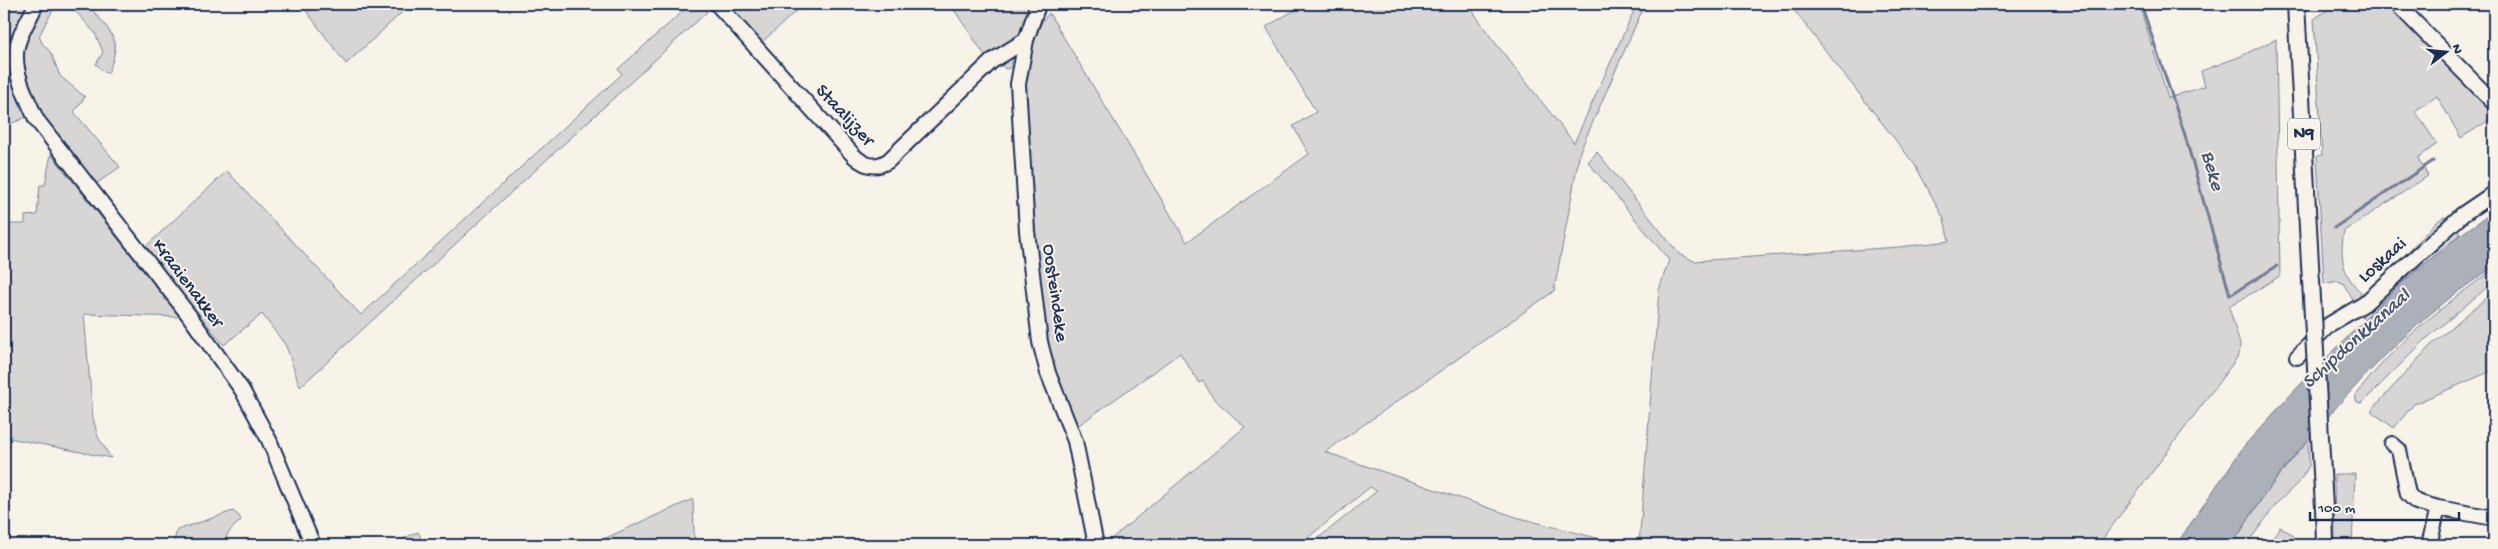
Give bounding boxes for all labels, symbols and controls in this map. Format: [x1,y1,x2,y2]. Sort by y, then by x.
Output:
north arrow [2420,28,2470,78]
text: N [2447,42,2466,56]
street label: Staalijzer [810,80,880,153]
road number: N9 [2288,118,2320,150]
water label: Beke [2194,149,2228,194]
street label: Loskaai [2354,233,2412,289]
street label: Kraaienakker [146,235,229,335]
street label: Oosteindeke [1036,243,1072,343]
water label: Schipdonkkanaal [2298,284,2417,395]
scale bar [2310,489,2459,521]
text: 100 m [2317,500,2356,518]

